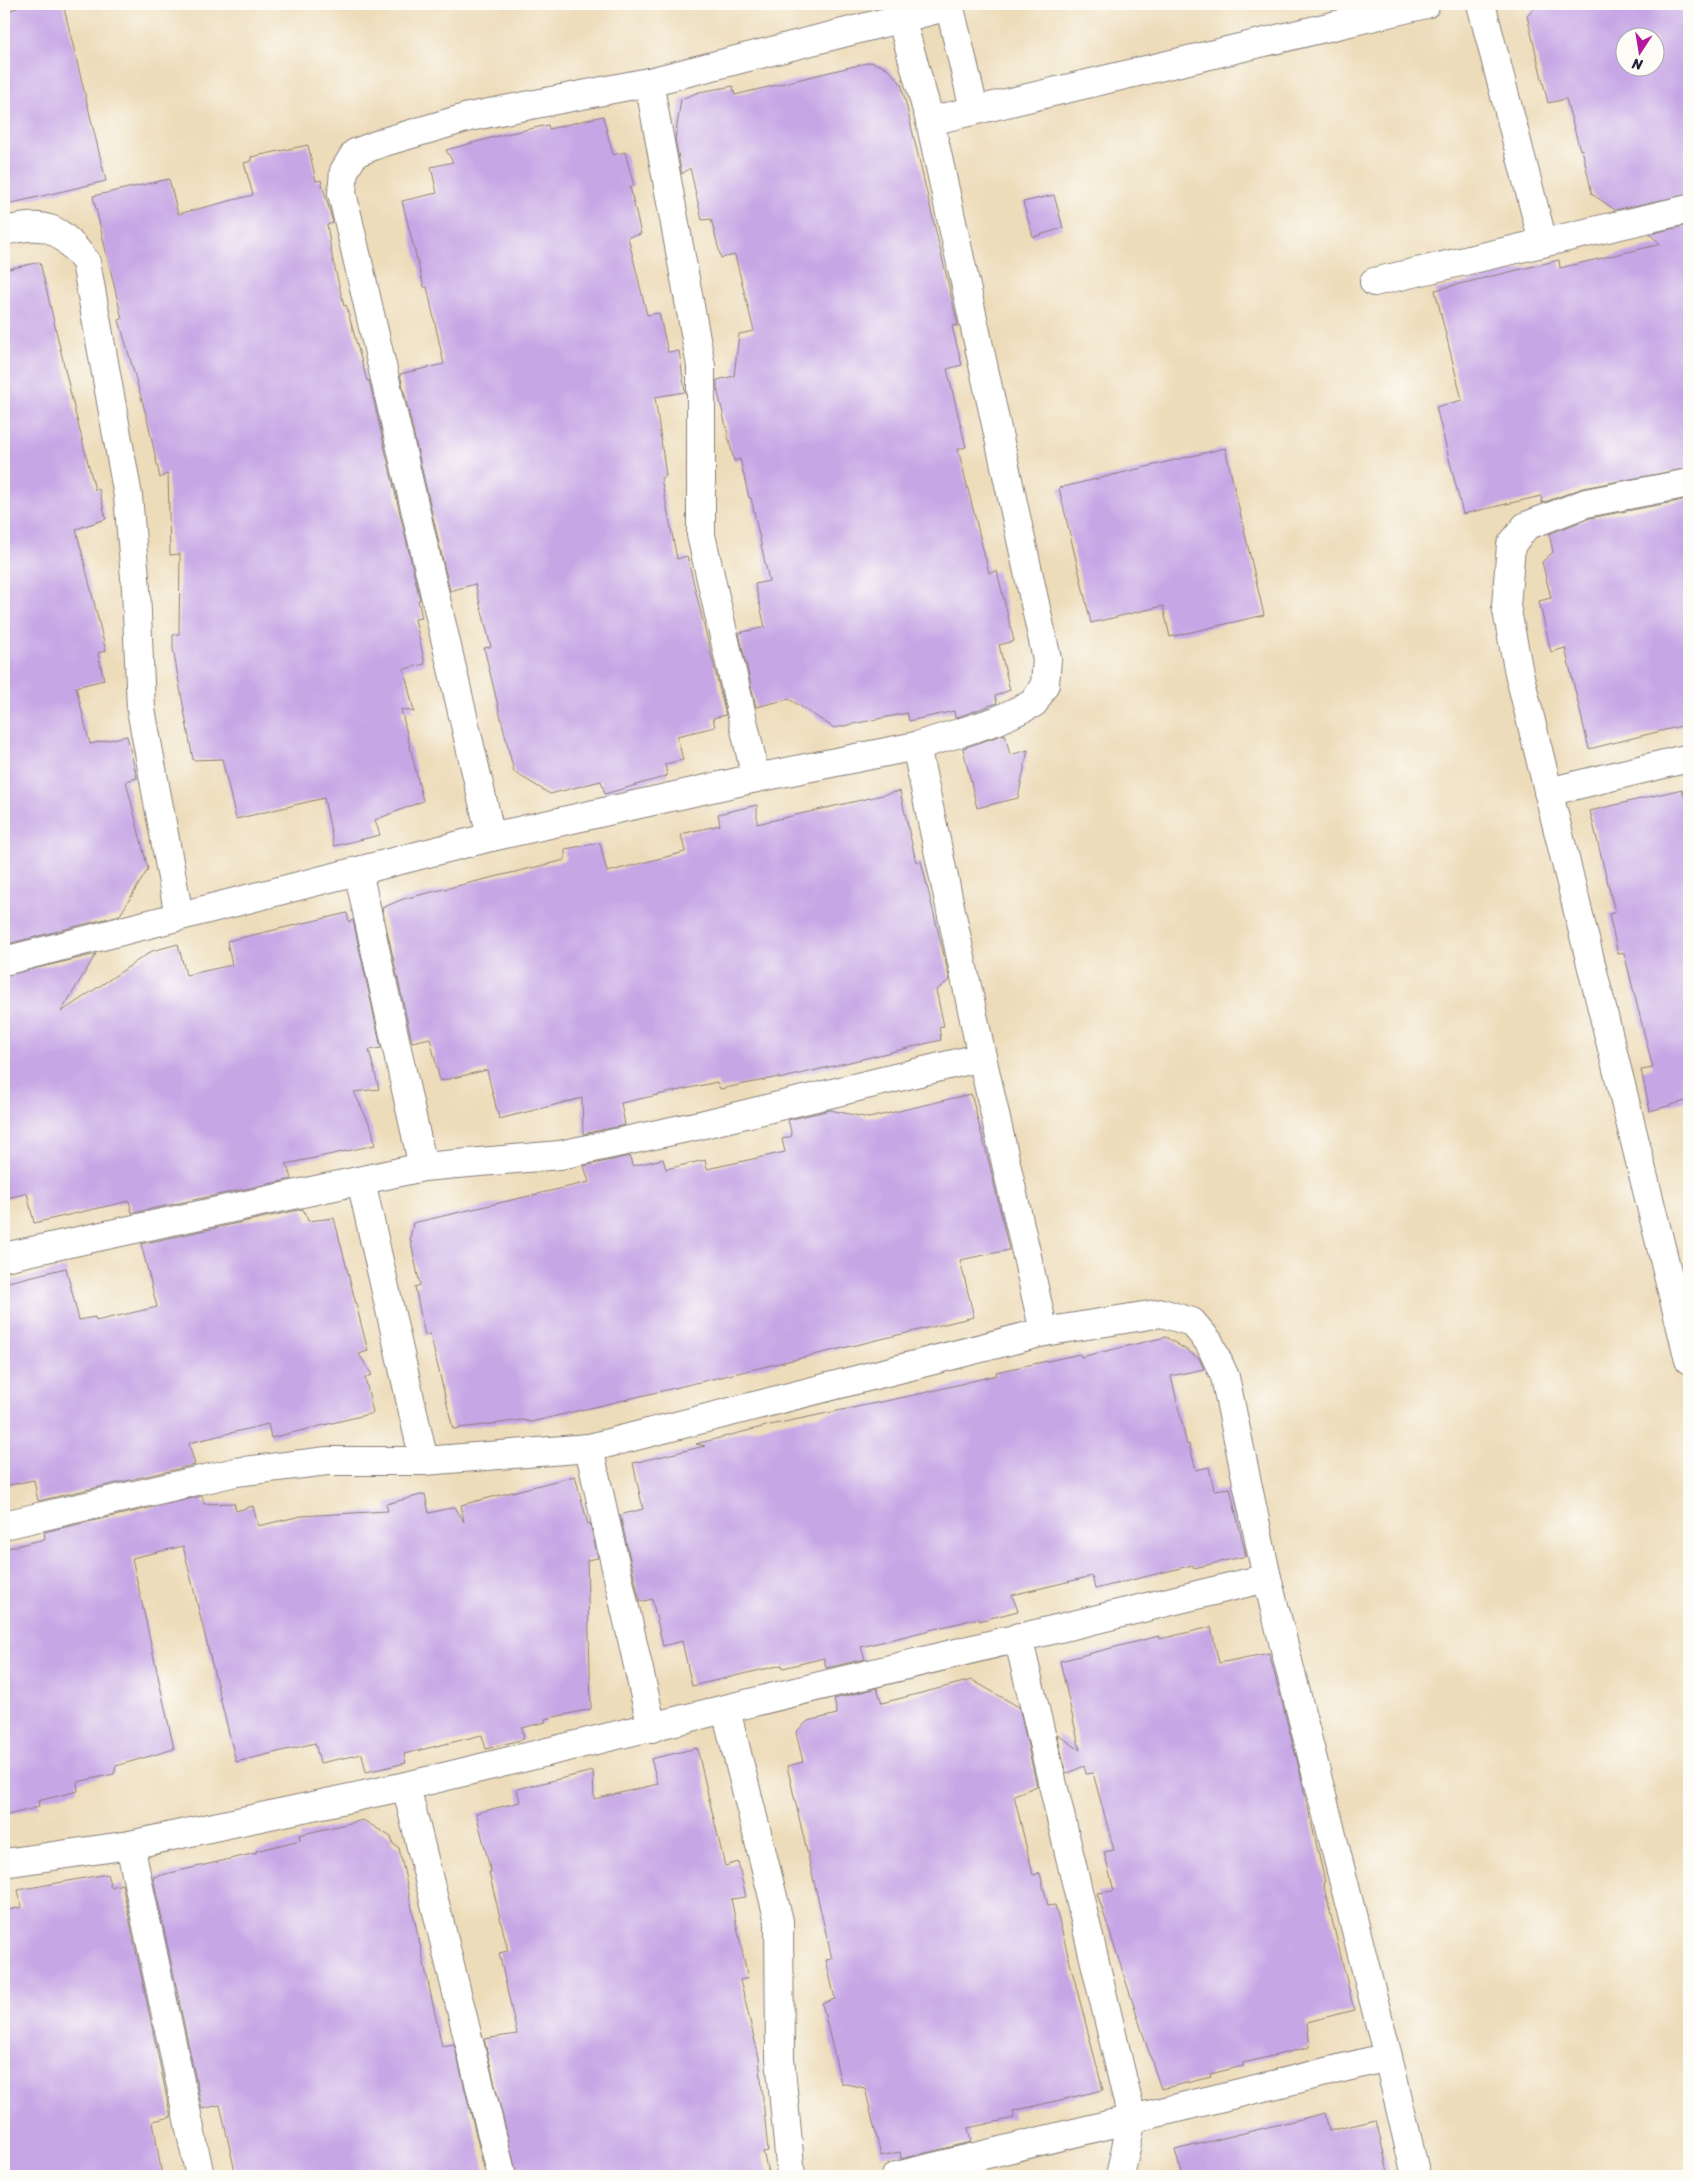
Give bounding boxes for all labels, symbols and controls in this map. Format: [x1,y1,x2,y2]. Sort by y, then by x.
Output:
north arrow [1616,28,1666,78]
text: N [1630,51,1646,78]

